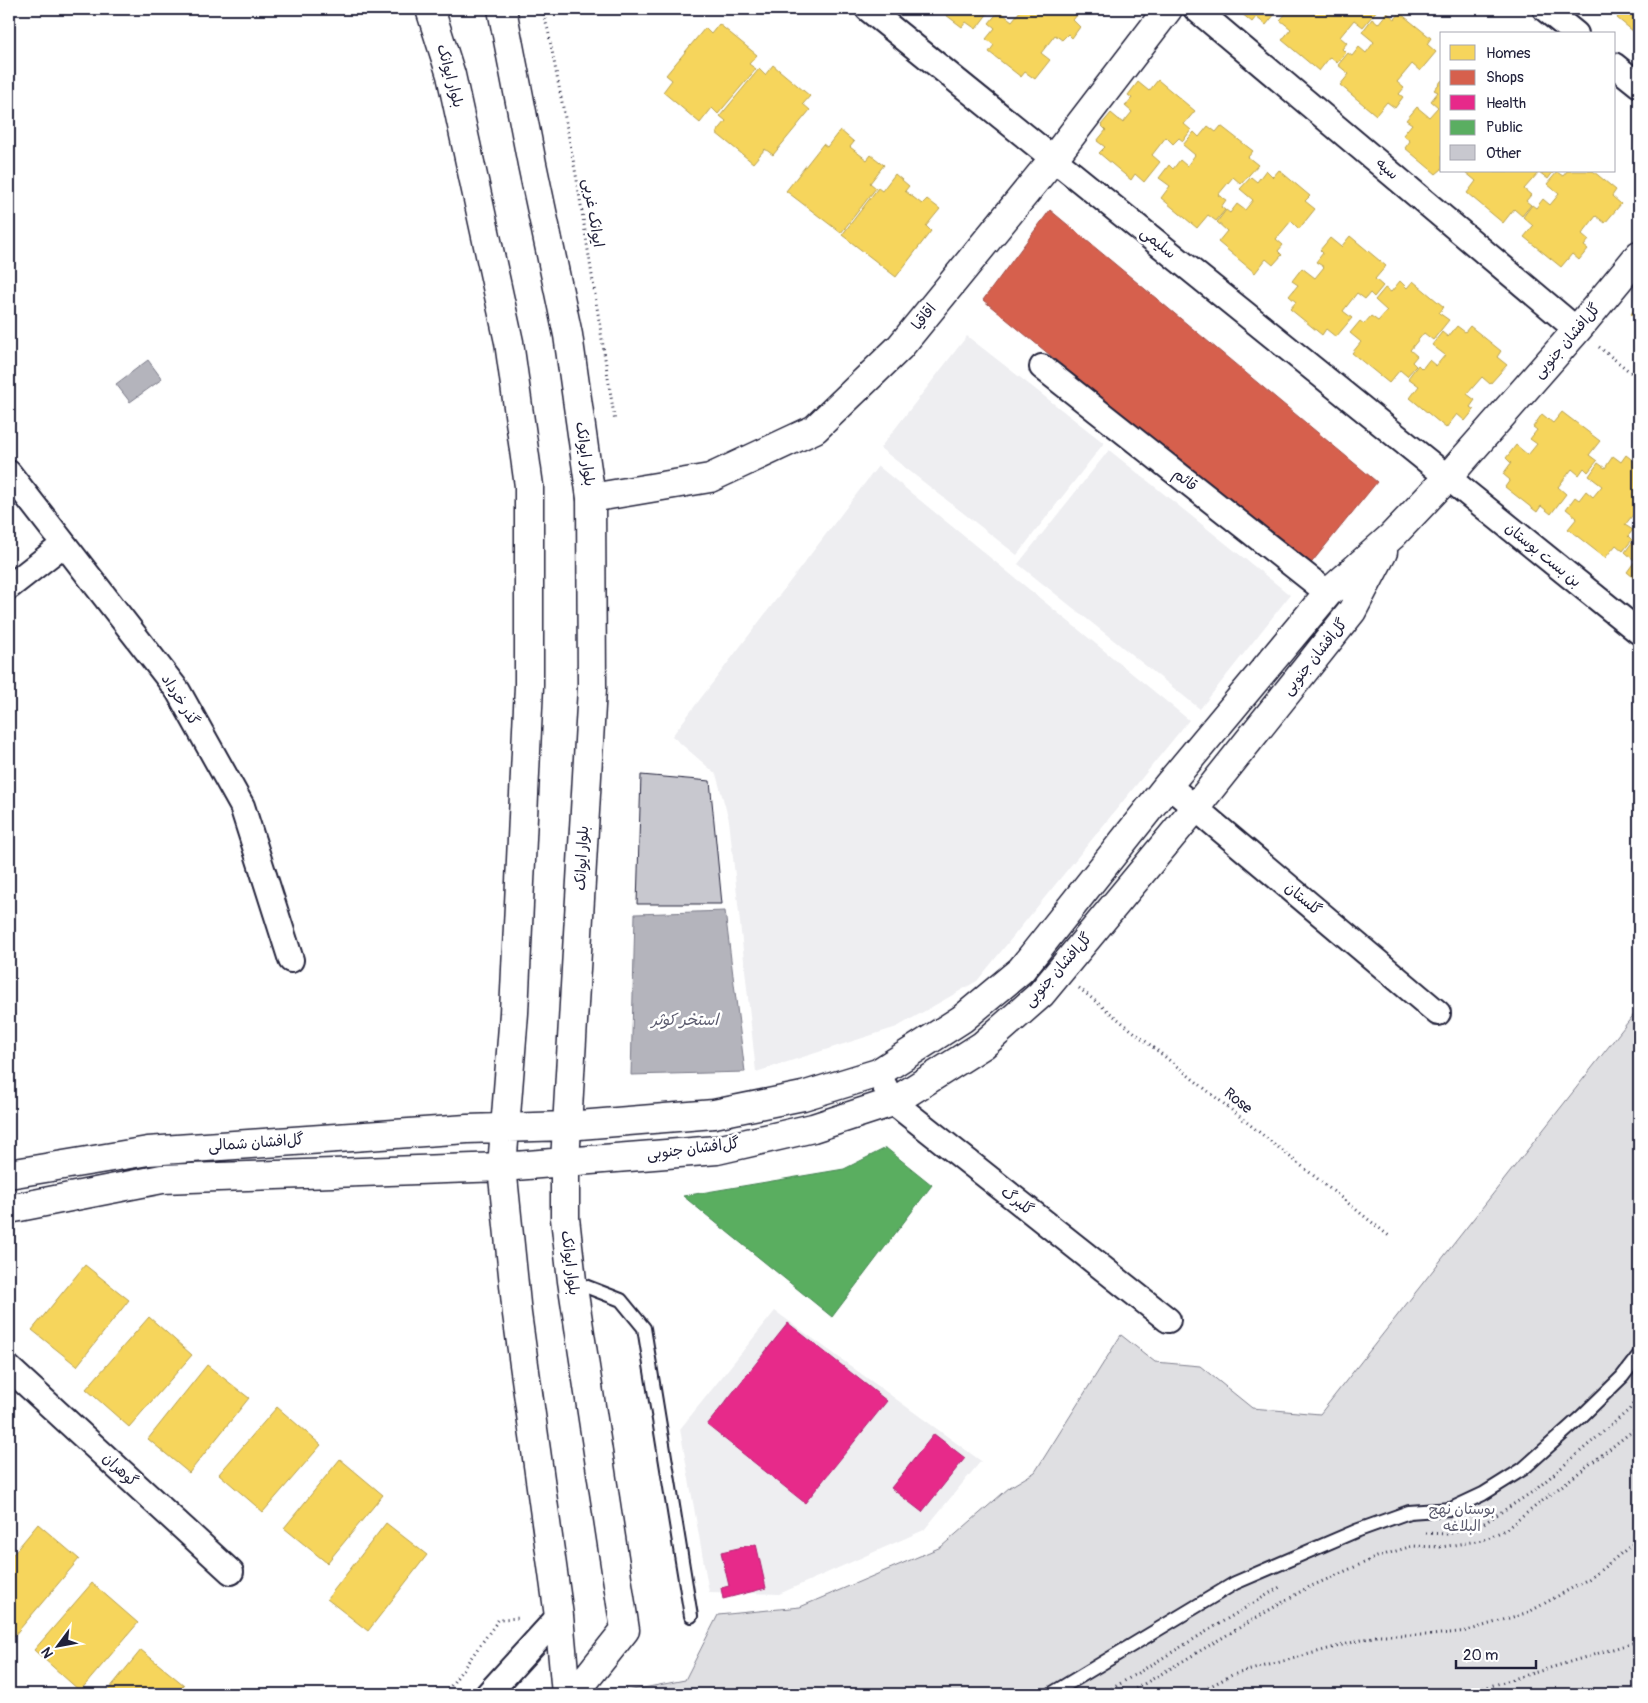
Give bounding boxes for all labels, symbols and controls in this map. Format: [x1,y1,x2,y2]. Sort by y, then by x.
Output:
legend [1440,32,1616,172]
street label: بلوار ایوانک [432,42,468,110]
text: Homes [1486,44,1531,63]
text: Shops [1486,68,1524,87]
text: Health [1486,94,1526,113]
text: Public [1486,118,1523,137]
text: Other [1486,144,1522,163]
street label: سپه [1372,154,1402,184]
street label: ایوانک غربی [578,177,608,249]
street label: سلیمی [1136,223,1180,263]
street label: اقاقیا [908,300,940,334]
street label: گل‌افشان جنوبی [1529,300,1605,382]
street label: بلوار ایوانک [571,421,599,487]
street label: قائم [1168,464,1201,497]
street label: بن بست بوستان [1501,518,1585,592]
street label: گل‌افشان جنوبی [1278,615,1352,699]
street label: گذر خرداد [157,671,203,729]
street label: بلوار ایوانک [571,825,593,891]
street label: گلستان [1281,878,1325,920]
street label: گل‌افشان جنوبی [1020,929,1096,1011]
water label: استخر کوثر [650,1010,720,1030]
street label: Rose [1220,1084,1256,1118]
street label: گل‌افشان شمالی [207,1130,305,1156]
street label: گل‌افشان جنوبی [646,1134,740,1164]
street label: گلبرگ [997,1182,1037,1220]
street label: بلوار ایوانک [557,1230,583,1296]
street label: گوهران [98,1449,142,1491]
park label: بوستان نهج البلاغه [1429,1500,1495,1536]
north arrow [32,1620,82,1670]
scale bar [1456,1638,1536,1670]
text: N [38,1644,57,1661]
text: 20 m [1463,1646,1498,1665]

